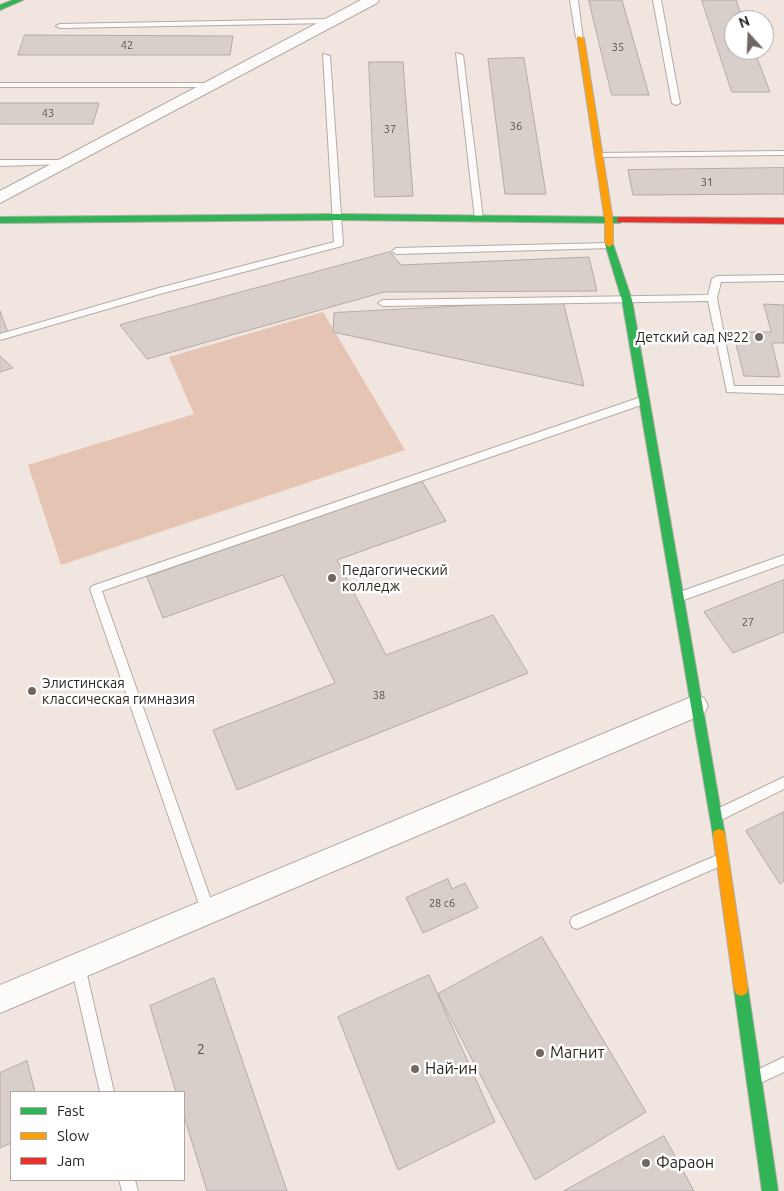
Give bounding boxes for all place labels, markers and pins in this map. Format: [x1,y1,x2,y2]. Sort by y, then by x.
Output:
place label: Детский сад №22 [635,329,749,345]
marker: Детский сад №22 [753,331,765,343]
place label: Педагогический колледж [342,562,448,594]
marker: Педагогический колледж [326,572,338,584]
place label: Элистинская классическая гимназия [42,675,195,708]
marker: Элистинская классическая гимназия [26,685,38,697]
place label: Магнит [550,1043,604,1063]
marker: Магнит [534,1047,546,1059]
place label: Най-ин [425,1059,477,1079]
marker: Най-ин [409,1063,421,1075]
place label: Фараон [656,1153,714,1173]
marker: Фараон [640,1157,652,1169]

